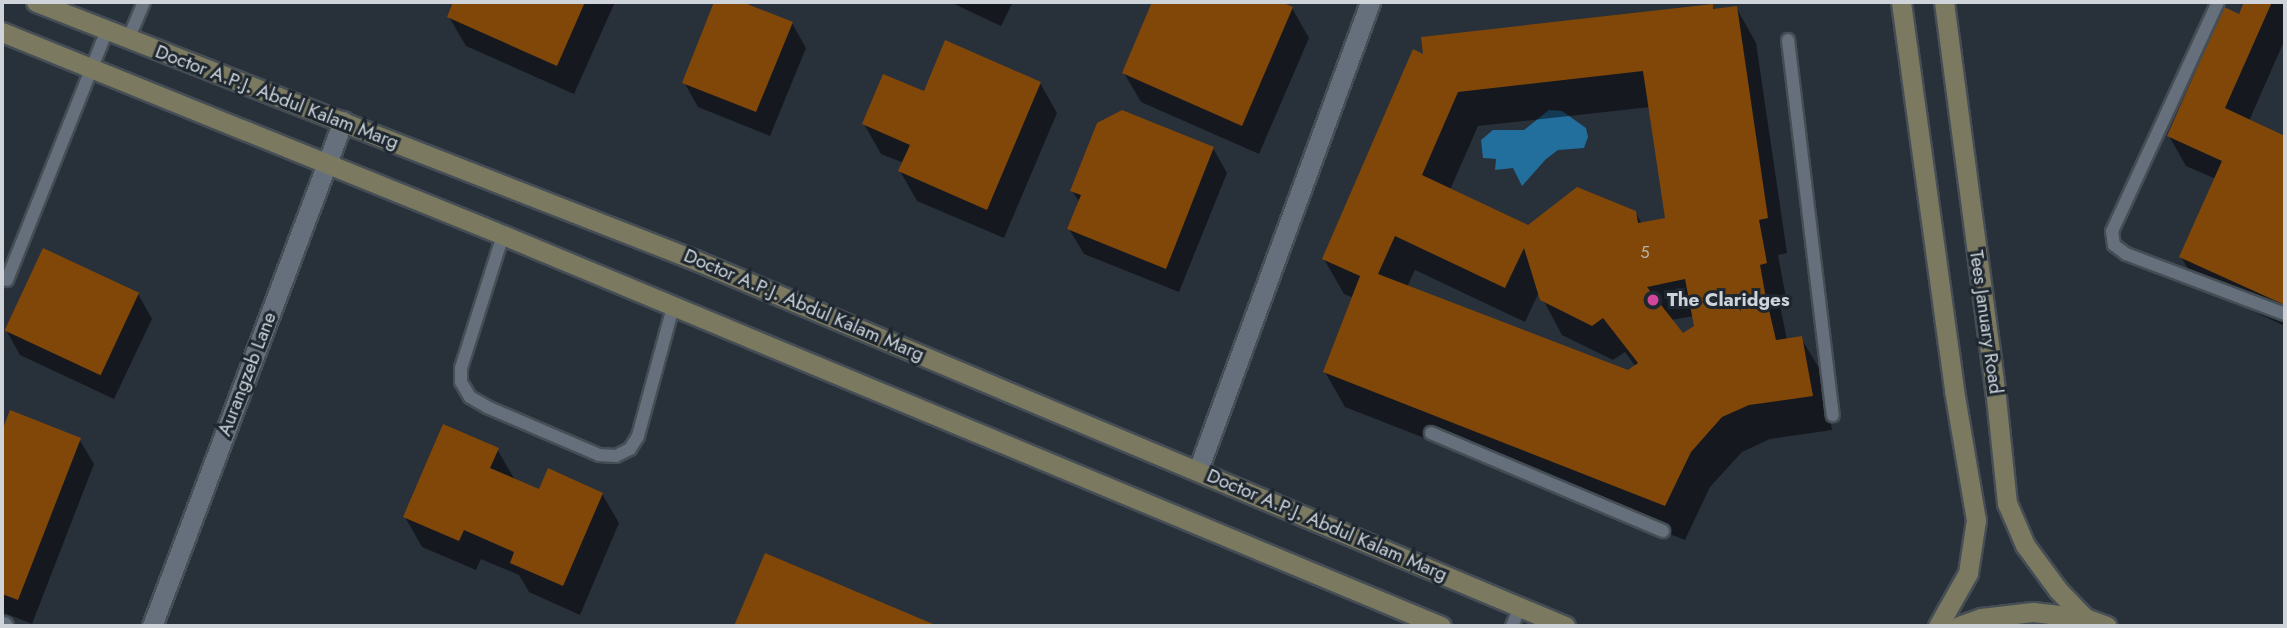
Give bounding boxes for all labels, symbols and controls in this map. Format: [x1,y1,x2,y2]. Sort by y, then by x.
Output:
street label: Doctor A.P.J. Abdul Kalam Marg [152,40,402,154]
house number: 5 [1640,243,1650,263]
street label: Doctor A.P.J. Abdul Kalam Marg [680,244,928,366]
street label: Tees January Road [1965,249,2007,395]
place label: The Claridges [1667,289,1790,311]
marker: The Claridges [1645,292,1661,308]
street label: Aurangzeb Lane [213,309,281,439]
street label: Doctor A.P.J. Abdul Kalam Marg [1203,464,1451,586]

